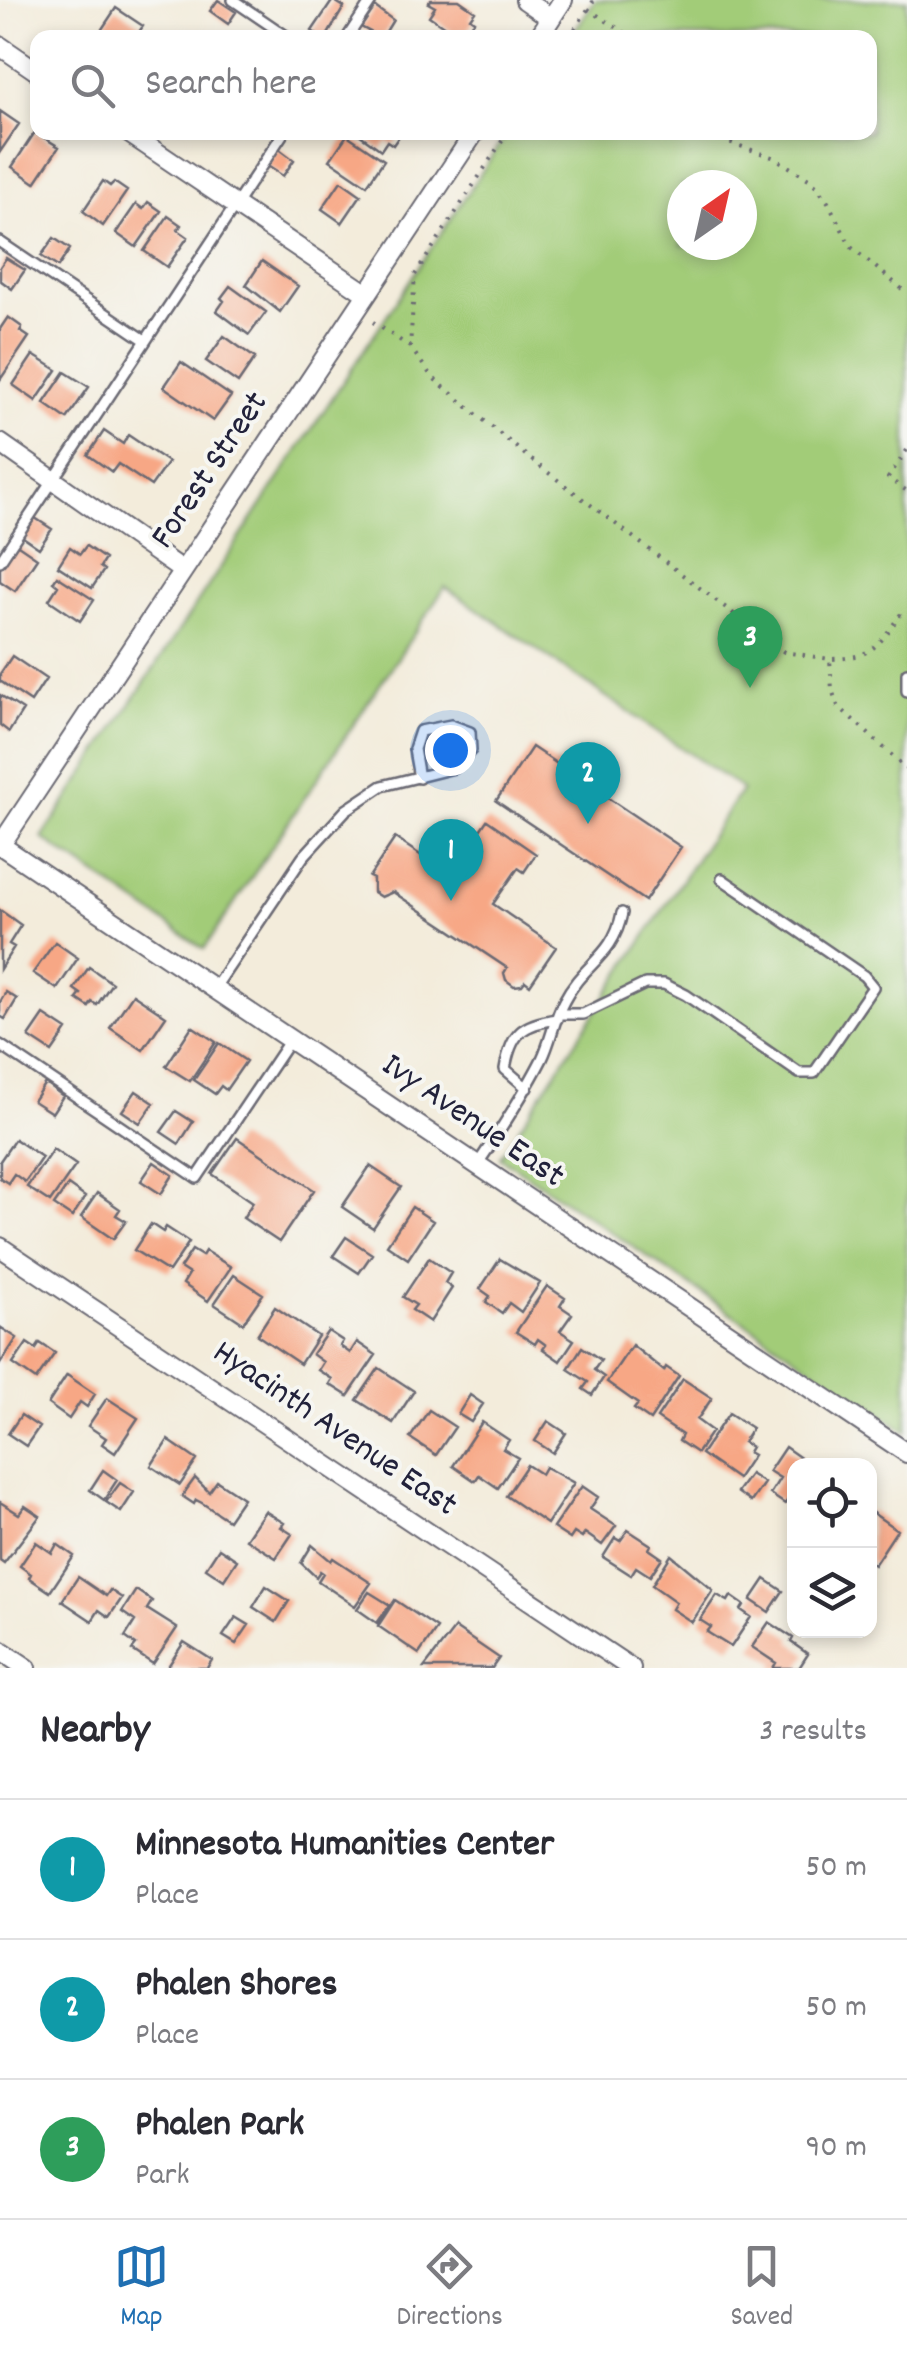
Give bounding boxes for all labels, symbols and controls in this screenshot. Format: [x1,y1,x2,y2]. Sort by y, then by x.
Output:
search box [30,30,877,140]
icon: search [65,58,120,113]
text: Search here [145,58,317,113]
north arrow [667,170,757,260]
street label: Forest Street [140,382,282,560]
pin: 3 [718,606,782,688]
your location [425,725,476,776]
pin: 2 [556,742,620,824]
pin: 1 [418,818,484,901]
street label: Ivy Avenue East [370,1042,574,1202]
street label: Hyacinth Avenue East [202,1329,467,1531]
map controls [787,1458,877,1638]
button: locate [787,1458,877,1548]
button: layers [787,1548,877,1638]
text: Nearby [40,1703,150,1763]
text: 3 results [759,1710,867,1756]
text: Minnesota Humanities Center [135,1819,554,1874]
text: 1 [69,1846,76,1892]
text: 50 m [805,1846,867,1892]
text: Place [135,1874,199,1920]
text: Phalen Shores [135,1959,337,2014]
text: 2 [66,1986,79,2032]
text: 50 m [805,1986,867,2032]
text: Place [135,2014,199,2060]
text: Phalen Park [135,2099,304,2154]
text: 3 [65,2126,80,2172]
text: 90 m [806,2126,867,2172]
text: Park [135,2154,190,2200]
tab: Map [114,2239,169,2339]
tab: Directions [397,2239,503,2339]
tab: Saved [731,2239,793,2339]

